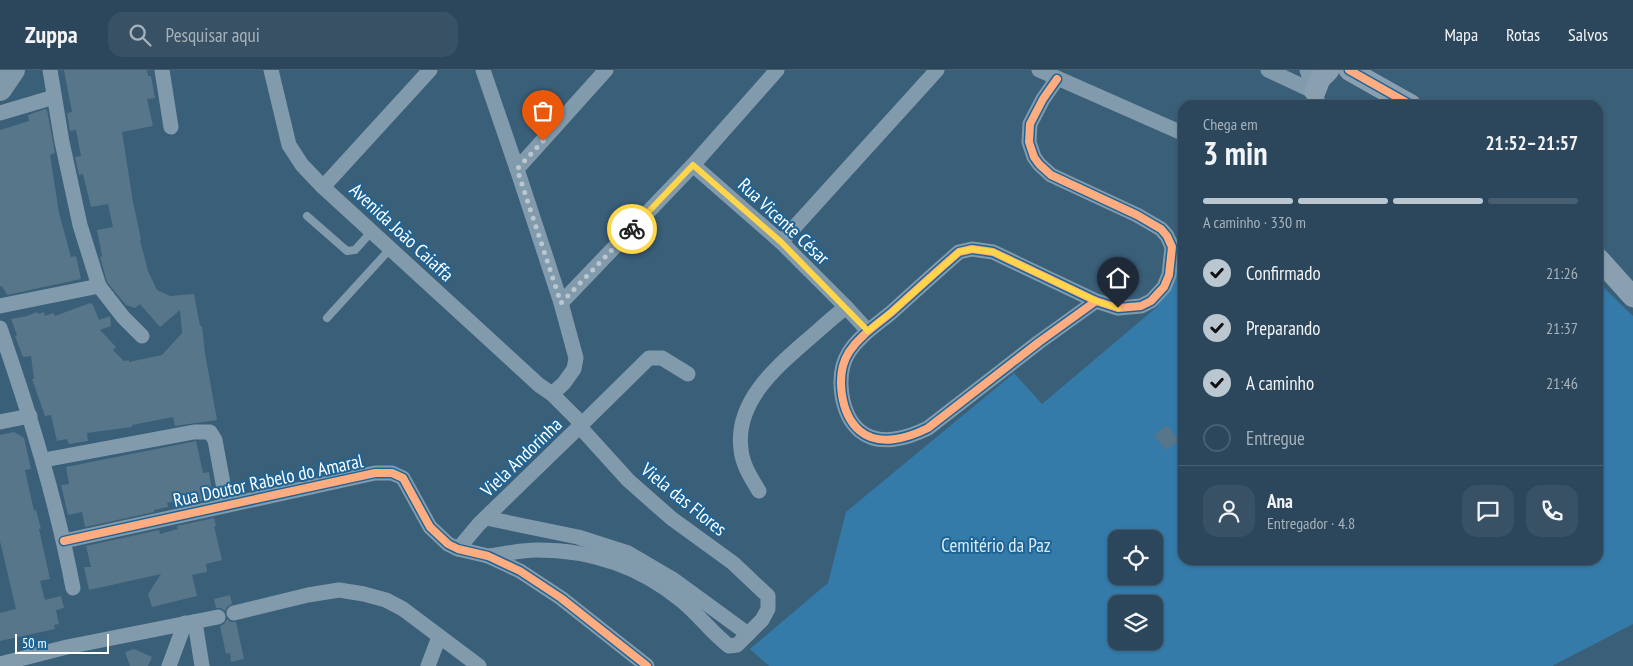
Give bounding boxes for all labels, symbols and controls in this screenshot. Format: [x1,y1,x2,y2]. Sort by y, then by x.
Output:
search box [108,12,458,57]
text: Zuppa [25,19,78,50]
icon: search [126,21,154,49]
text: Pesquisar aqui [166,23,260,47]
text: Mapa [1444,23,1478,46]
text: Rotas [1506,23,1540,46]
text: Salvos [1568,23,1608,46]
pin [522,90,564,141]
icon: bag [529,97,557,125]
text: Chega em [1203,114,1258,134]
text: 21:52–21:57 [1485,131,1578,155]
text: 3 min [1203,132,1268,174]
street label: Rua Vicente César [733,173,835,270]
street label: Avenida João Caiaffa [345,178,459,286]
courier [607,204,657,254]
text: A caminho · 330 m [1203,212,1306,232]
icon: bike [618,215,646,243]
pin [1097,257,1139,308]
icon: check [1203,259,1231,287]
text: Confirmado [1246,261,1321,285]
text: 21:26 [1546,263,1578,283]
icon: home [1104,264,1132,292]
icon: check [1203,314,1231,342]
text: Preparando [1246,316,1321,340]
text: 21:37 [1546,318,1578,338]
icon: check [1203,369,1231,397]
text: A caminho [1246,371,1314,395]
text: 21:46 [1546,373,1578,393]
street label: Viela Andorinha [475,412,567,502]
text: Entregue [1246,426,1305,450]
street label: Rua Doutor Rabelo do Amaral [171,448,366,512]
street label: Viela das Flores [636,457,732,541]
button: person [1203,485,1255,537]
button: chat [1462,485,1514,537]
button: phone [1526,485,1578,537]
text: Ana [1267,489,1293,513]
text: Entregador · 4.8 [1267,513,1355,533]
map controls [1108,530,1163,650]
button: locate [1108,530,1163,585]
park label: Cemitério da Paz [941,533,1051,557]
button: layers [1108,595,1163,650]
scale bar [15,631,109,654]
text: 50 m [22,634,47,652]

